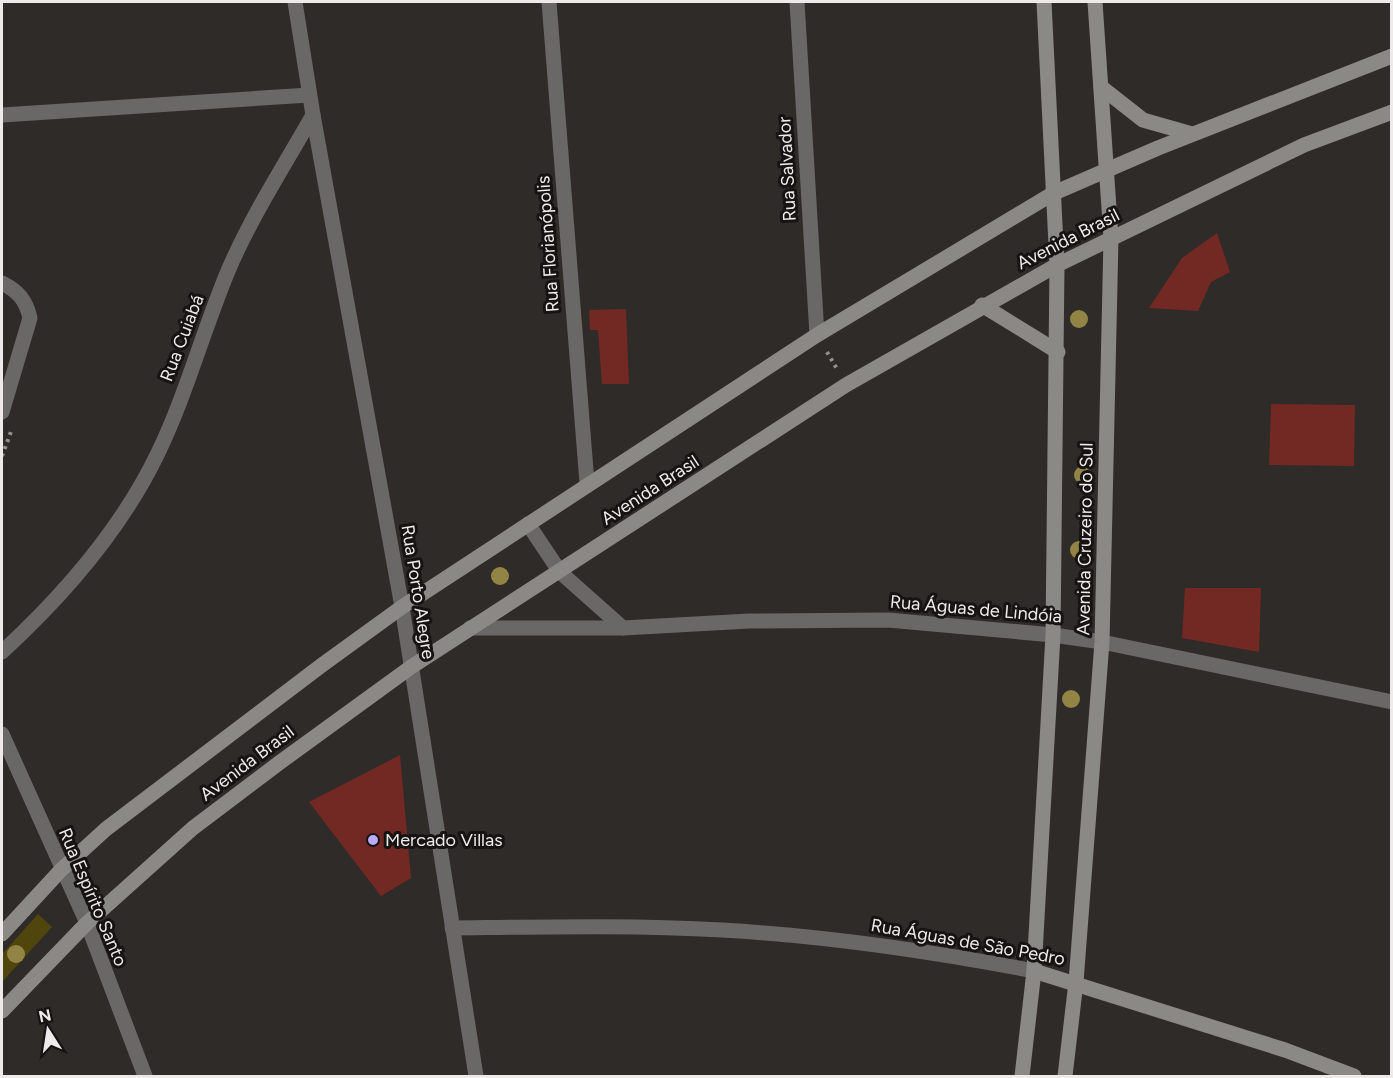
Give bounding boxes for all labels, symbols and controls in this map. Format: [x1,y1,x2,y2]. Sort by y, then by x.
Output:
street label: Rua Salvador [773,116,801,222]
street label: Rua Florianópolis [532,175,564,313]
street label: Avenida Brasil [1013,204,1123,274]
street label: Rua Cuiabá [155,292,209,384]
street label: Avenida Cruzeiro do Sul [1072,442,1098,636]
street label: Avenida Brasil [597,450,703,530]
street label: Rua Porto Alegre [397,523,440,661]
street label: Rua Águas de Lindóia [889,591,1063,627]
street label: Avenida Brasil [196,720,298,806]
street label: Rua Espírito Santo [54,824,132,970]
place label: Mercado Villas [385,829,503,851]
marker: Mercado Villas [366,833,380,847]
street label: Rua Águas de São Pedro [869,914,1067,970]
north arrow [18,1000,78,1060]
text: N [37,1005,53,1026]

